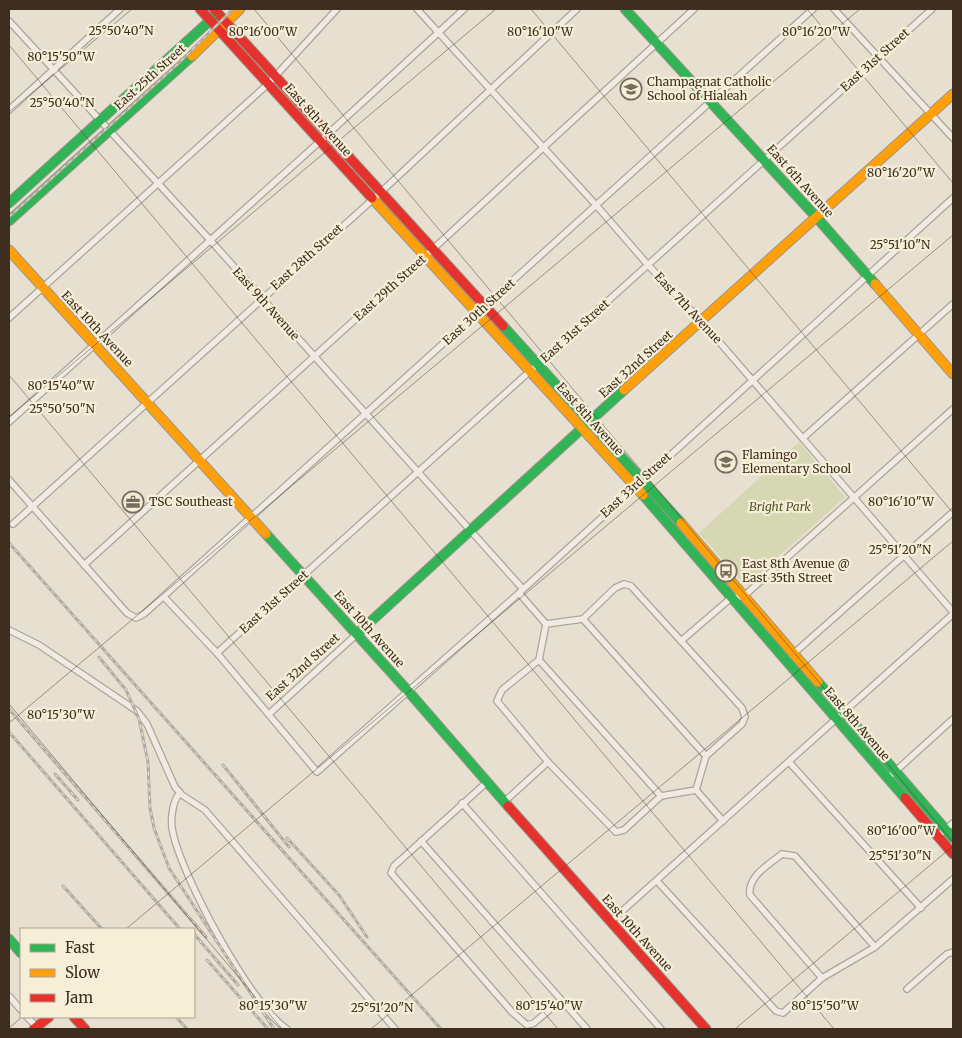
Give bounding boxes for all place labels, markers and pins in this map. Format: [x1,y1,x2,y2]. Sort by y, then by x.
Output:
place label: Champagnat Catholic School of Hialeah [647,74,771,103]
school or university icon: Champagnat Catholic School of Hialeah [619,77,643,101]
place label: Flamingo Elementary School [742,447,852,476]
school or university icon: Flamingo Elementary School [714,450,738,474]
office icon: TSC Southeast [121,490,145,514]
place label: TSC Southeast [149,494,233,509]
place label: East 8th Avenue @ East 35th Street [742,556,850,585]
bus stop icon: East 8th Avenue @ East 35th Street [714,559,738,583]

